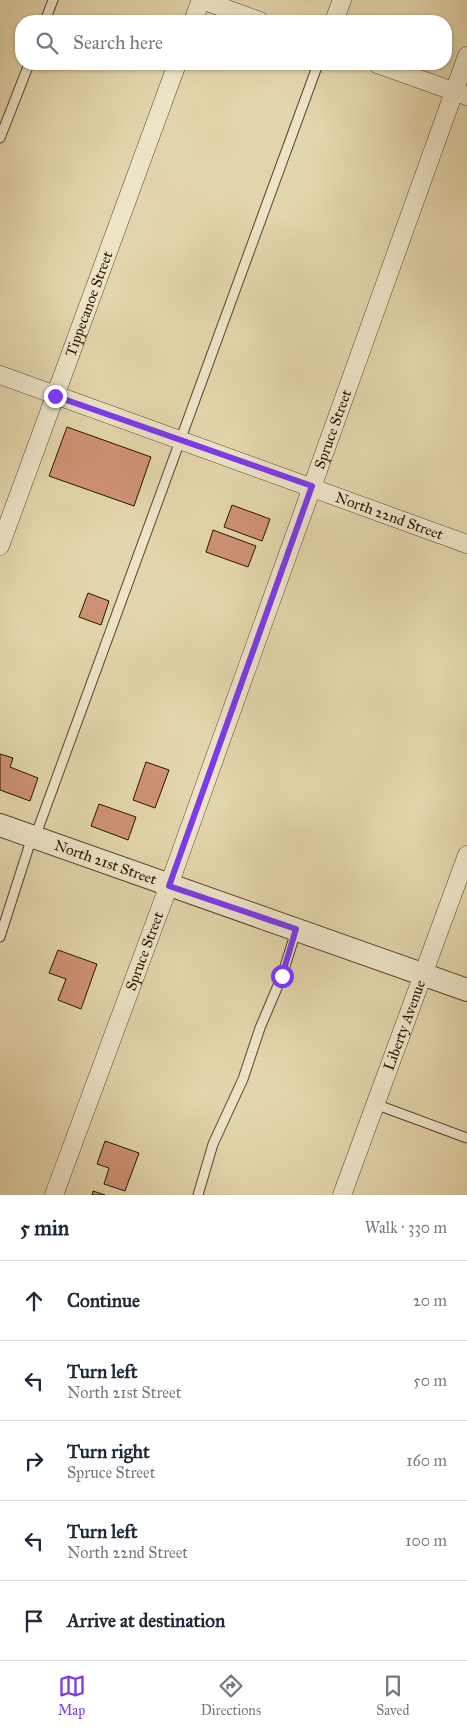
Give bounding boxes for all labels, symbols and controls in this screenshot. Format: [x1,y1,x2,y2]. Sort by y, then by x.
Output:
search box [15,15,452,70]
icon: search [33,29,61,57]
text: Search here [73,31,163,54]
street label: Tippecanoe Street [61,248,117,359]
route end [44,385,67,408]
street label: Spruce Street [310,386,356,471]
street label: North 22nd Street [333,488,446,544]
street label: North 21st Street [52,836,160,889]
street label: Spruce Street [122,909,168,993]
route start [271,965,294,988]
street label: Liberty Avenue [380,977,429,1073]
text: 5 min [20,1215,69,1241]
text: Walk · 330 m [365,1218,447,1237]
icon: ahead [20,1287,48,1315]
text: Continue [67,1289,140,1312]
text: 20 m [413,1291,447,1310]
text: Turn left [67,1360,137,1383]
icon: left [20,1367,48,1395]
text: 50 m [413,1371,447,1390]
text: North 21st Street [67,1383,181,1402]
text: Turn right [67,1440,150,1463]
icon: right [20,1447,48,1475]
text: 160 m [406,1451,447,1470]
text: Spruce Street [67,1463,155,1482]
text: Turn left [67,1520,137,1543]
icon: left [20,1527,48,1555]
text: 100 m [405,1531,447,1550]
text: North 22nd Street [67,1543,188,1562]
icon: arrive [20,1607,48,1635]
text: Arrive at destination [67,1609,225,1632]
tab: Map [58,1672,86,1719]
tab: Directions [201,1672,261,1719]
tab: Saved [376,1672,409,1719]

